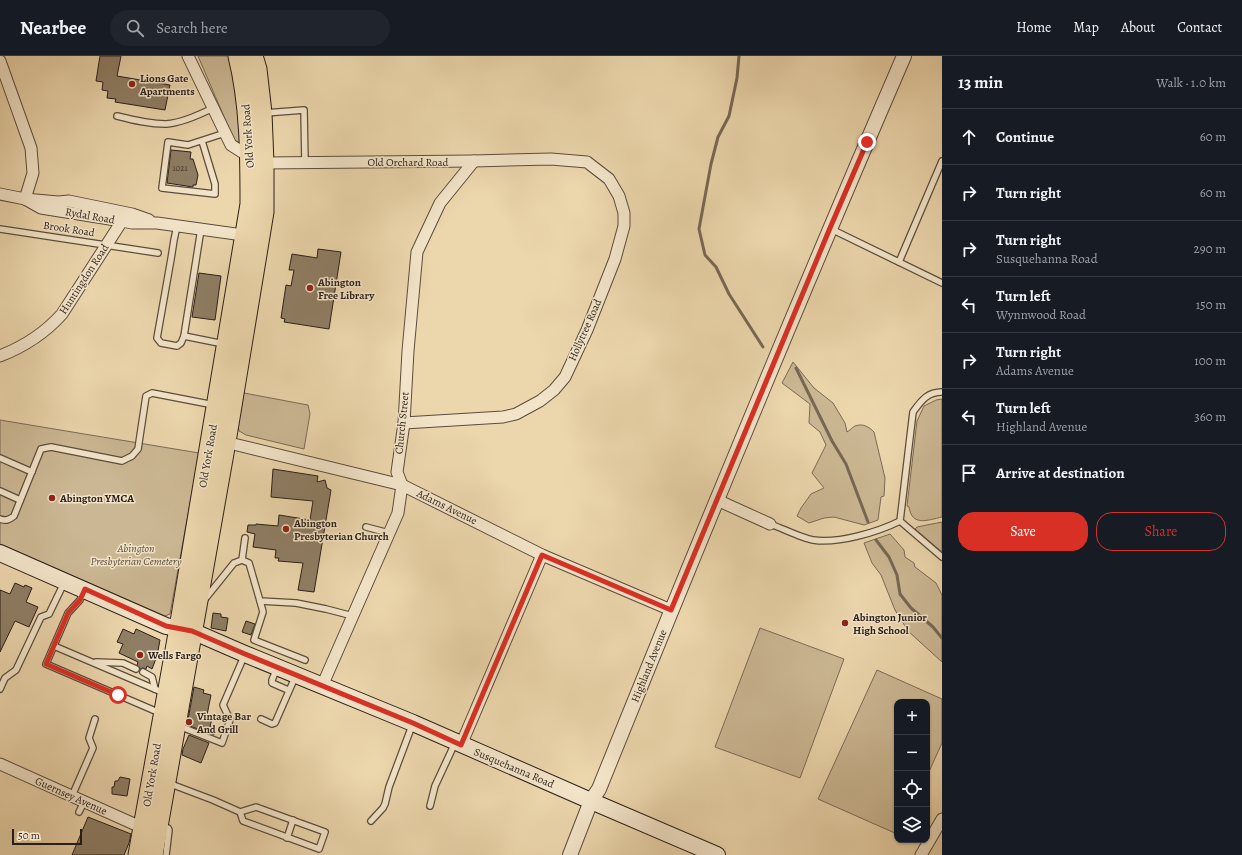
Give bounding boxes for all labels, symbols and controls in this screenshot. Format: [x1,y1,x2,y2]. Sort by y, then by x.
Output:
search box [110,10,390,46]
text: Nearbee [20,15,86,41]
icon: search [124,17,146,39]
text: Search here [156,18,228,38]
text: Home [1016,18,1051,37]
text: Map [1073,18,1099,37]
text: About [1121,18,1155,37]
text: Contact [1177,18,1222,37]
place label: Lions Gate Apartments [139,71,195,99]
text: 13 min [958,71,1003,94]
text: Walk · 1.0 km [1156,74,1226,91]
marker: Lions Gate Apartments [127,79,137,89]
street label: Old York Road [238,103,258,168]
icon: ahead [958,126,980,148]
text: Continue [996,127,1054,147]
text: 60 m [1200,128,1226,145]
route end [858,133,876,151]
street label: Old Orchard Road [368,155,449,170]
house number: 1021 [172,162,188,174]
icon: right [958,182,980,204]
text: Turn right [996,183,1061,203]
text: 60 m [1200,184,1226,201]
street label: Rydal Road [64,204,116,228]
street label: Brook Road [42,218,96,240]
text: Turn right [996,230,1061,250]
icon: right [958,238,980,260]
text: 290 m [1194,240,1226,257]
street label: Huntingdon Road [56,241,112,317]
text: Susquehanna Road [996,250,1098,267]
place label: Abington Free Library [317,275,375,303]
marker: Abington Free Library [305,283,315,293]
text: Turn left [996,286,1051,306]
icon: left [958,294,980,316]
street label: Hollytree Road [565,296,605,363]
text: 150 m [1196,296,1226,313]
text: Wynnwood Road [996,306,1086,323]
text: Turn right [996,342,1061,362]
icon: right [958,350,980,372]
text: 100 m [1194,352,1226,369]
text: Adams Avenue [996,362,1074,379]
street label: Church Street [391,391,413,455]
text: Turn left [996,398,1051,418]
icon: left [958,406,980,428]
text: 360 m [1194,408,1226,425]
text: Highland Avenue [996,418,1087,435]
street label: Old York Road [195,423,221,489]
icon: arrive [958,462,980,484]
text: Arrive at destination [996,463,1125,483]
street label: Adams Avenue [413,485,480,528]
place label: Abington YMCA [59,491,134,506]
marker: Abington YMCA [47,493,57,503]
button: Save [958,512,1088,551]
button: Share [1096,512,1226,551]
place label: Abington Presbyterian Church [293,516,389,544]
marker: Abington Presbyterian Church [281,524,291,534]
park label: Abington Presbyterian Cemetery [91,541,182,569]
place label: Abington Junior High School [852,610,927,638]
marker: Abington Junior High School [840,618,850,628]
street label: Highland Avenue [628,627,670,705]
place label: Wells Fargo [147,648,202,663]
marker: Wells Fargo [135,650,145,660]
route start [109,686,127,704]
map controls [894,699,930,843]
button: + [894,699,930,735]
place label: Vintage Bar And Grill [196,709,251,737]
marker: Vintage Bar And Grill [184,717,194,727]
button: − [894,735,930,771]
street label: Old York Road [139,742,165,808]
street label: Susquehanna Road [471,744,557,792]
button: locate [894,771,930,807]
street label: Guernsey Avenue [33,773,109,819]
button: layers [894,807,930,843]
scale bar [12,827,82,846]
text: 50 m [18,828,40,843]

